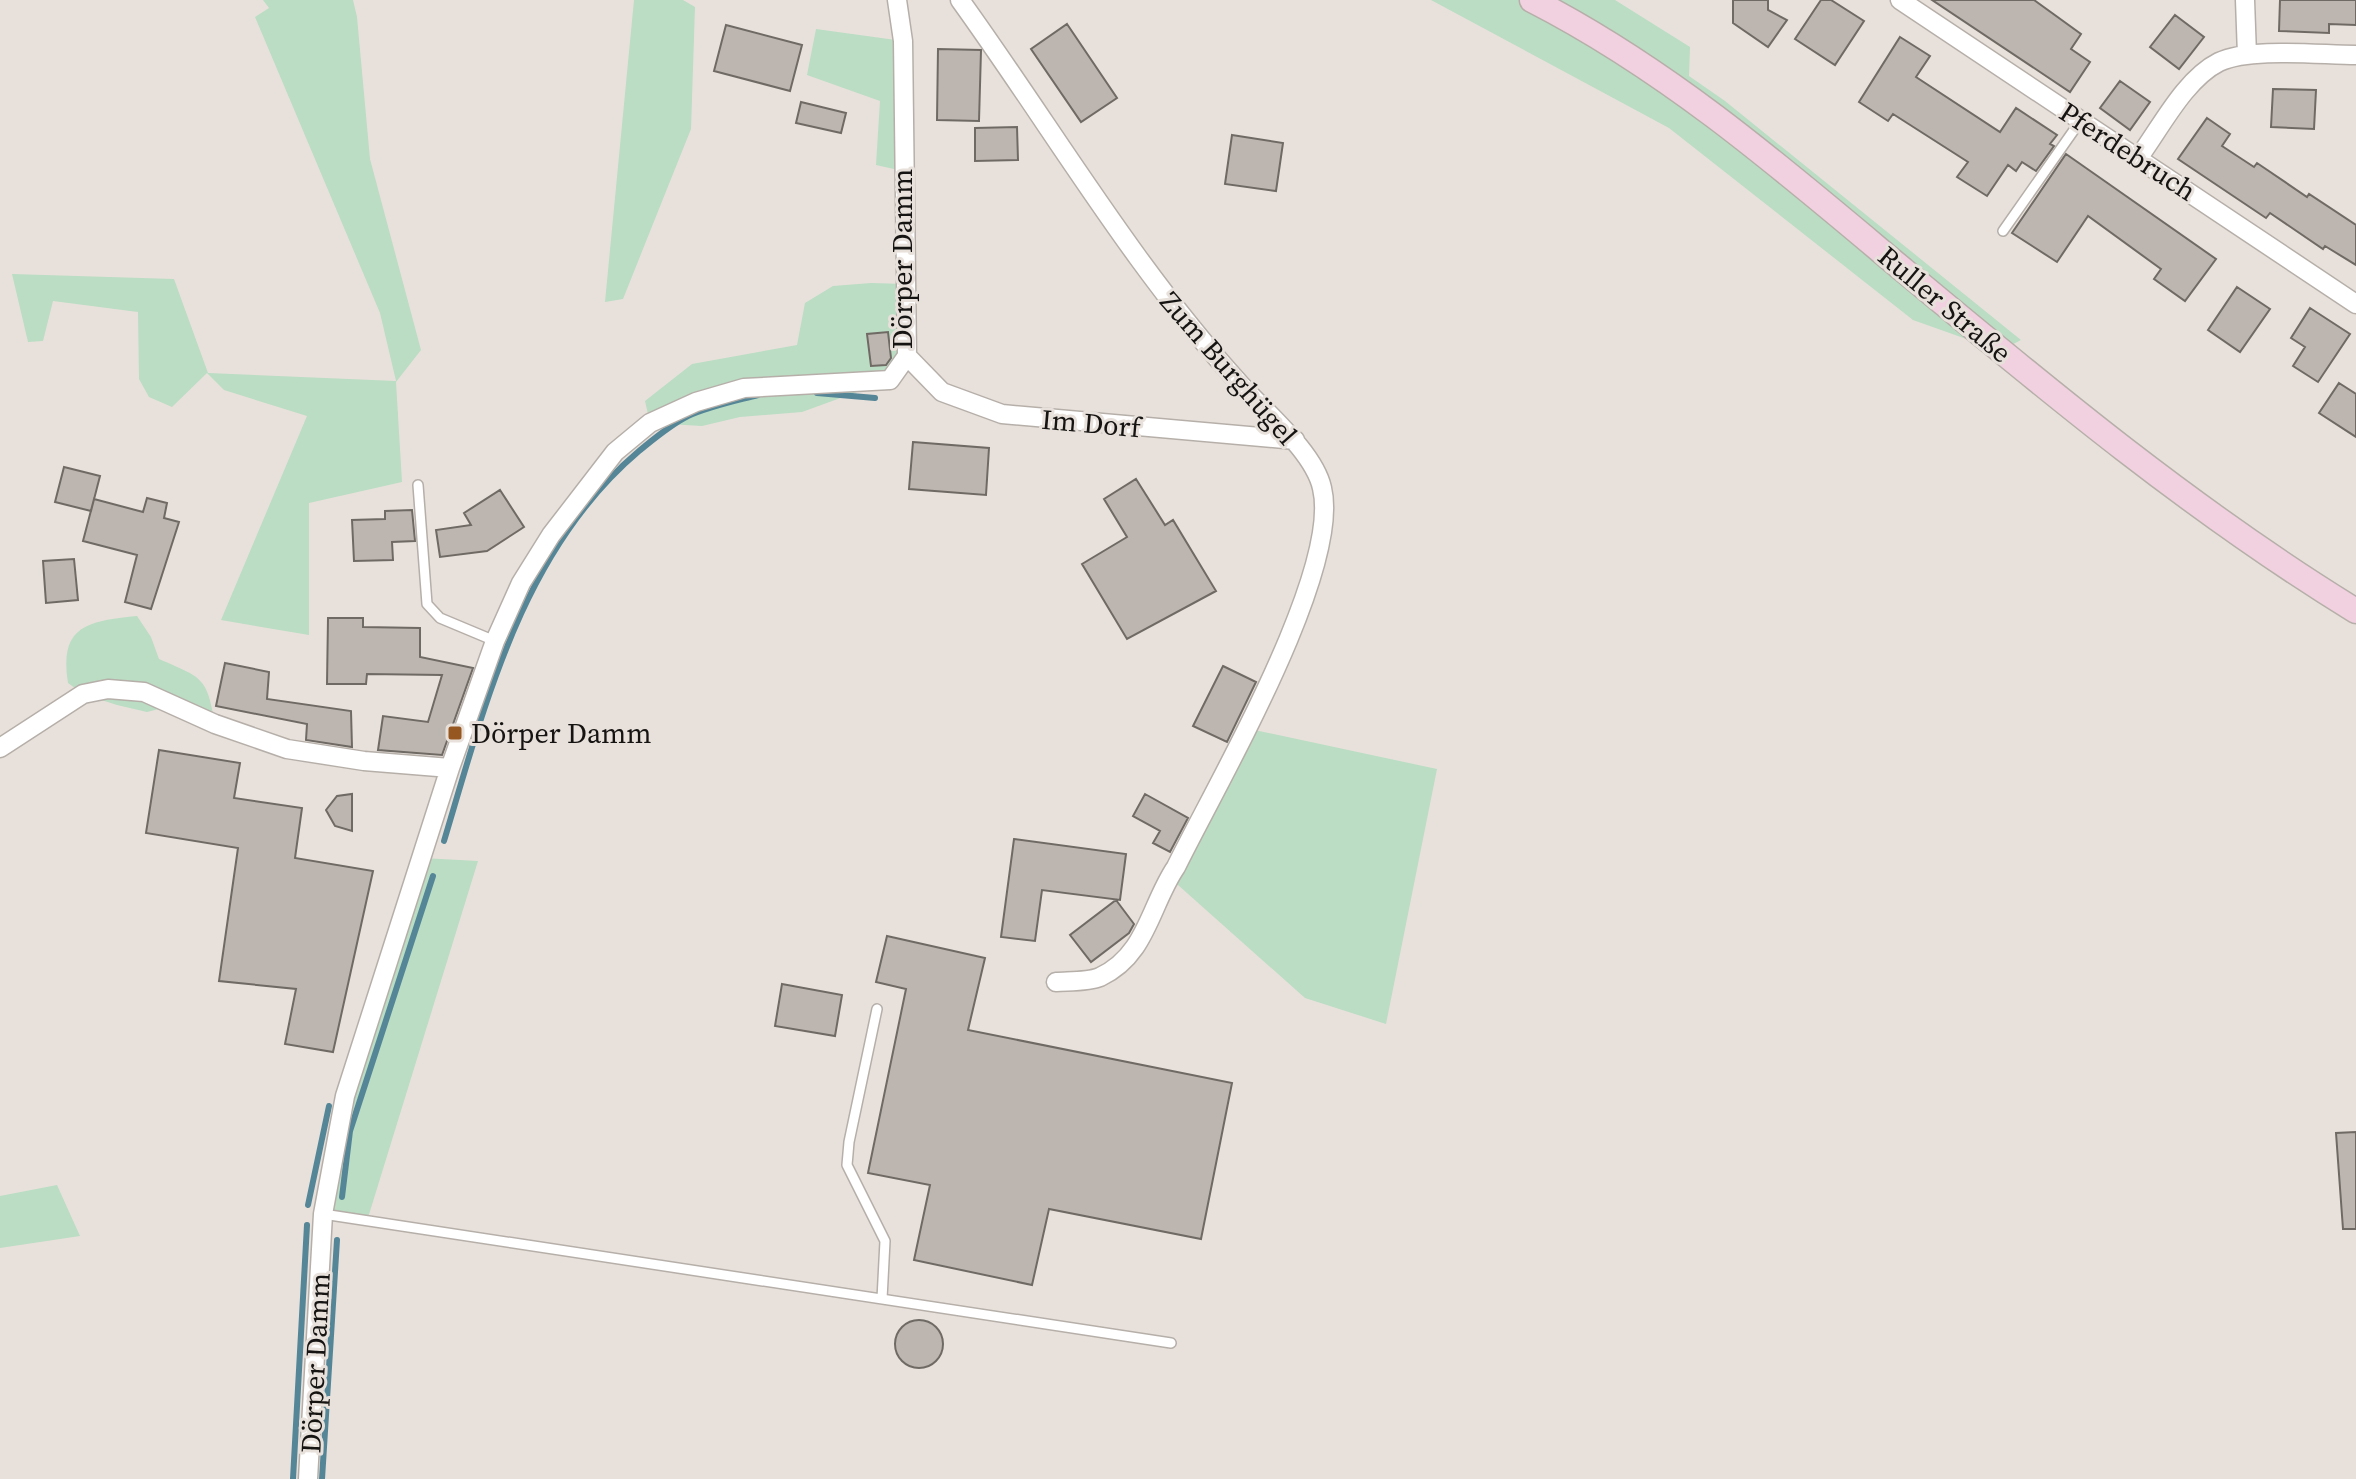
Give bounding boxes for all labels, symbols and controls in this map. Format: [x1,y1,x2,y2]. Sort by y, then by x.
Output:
street label: Pferdebruch [2052,93,2204,209]
street label: Dörper Damm [883,169,921,349]
street label: Ruller Straße [1870,237,2020,371]
street label: Zum Burghügel [1152,283,1306,453]
street label: Im Dorf [1040,400,1144,446]
place label: Dörper Damm [471,714,652,752]
marker: Dörper Damm [446,724,464,742]
street label: Dörper Damm [291,1272,339,1454]

